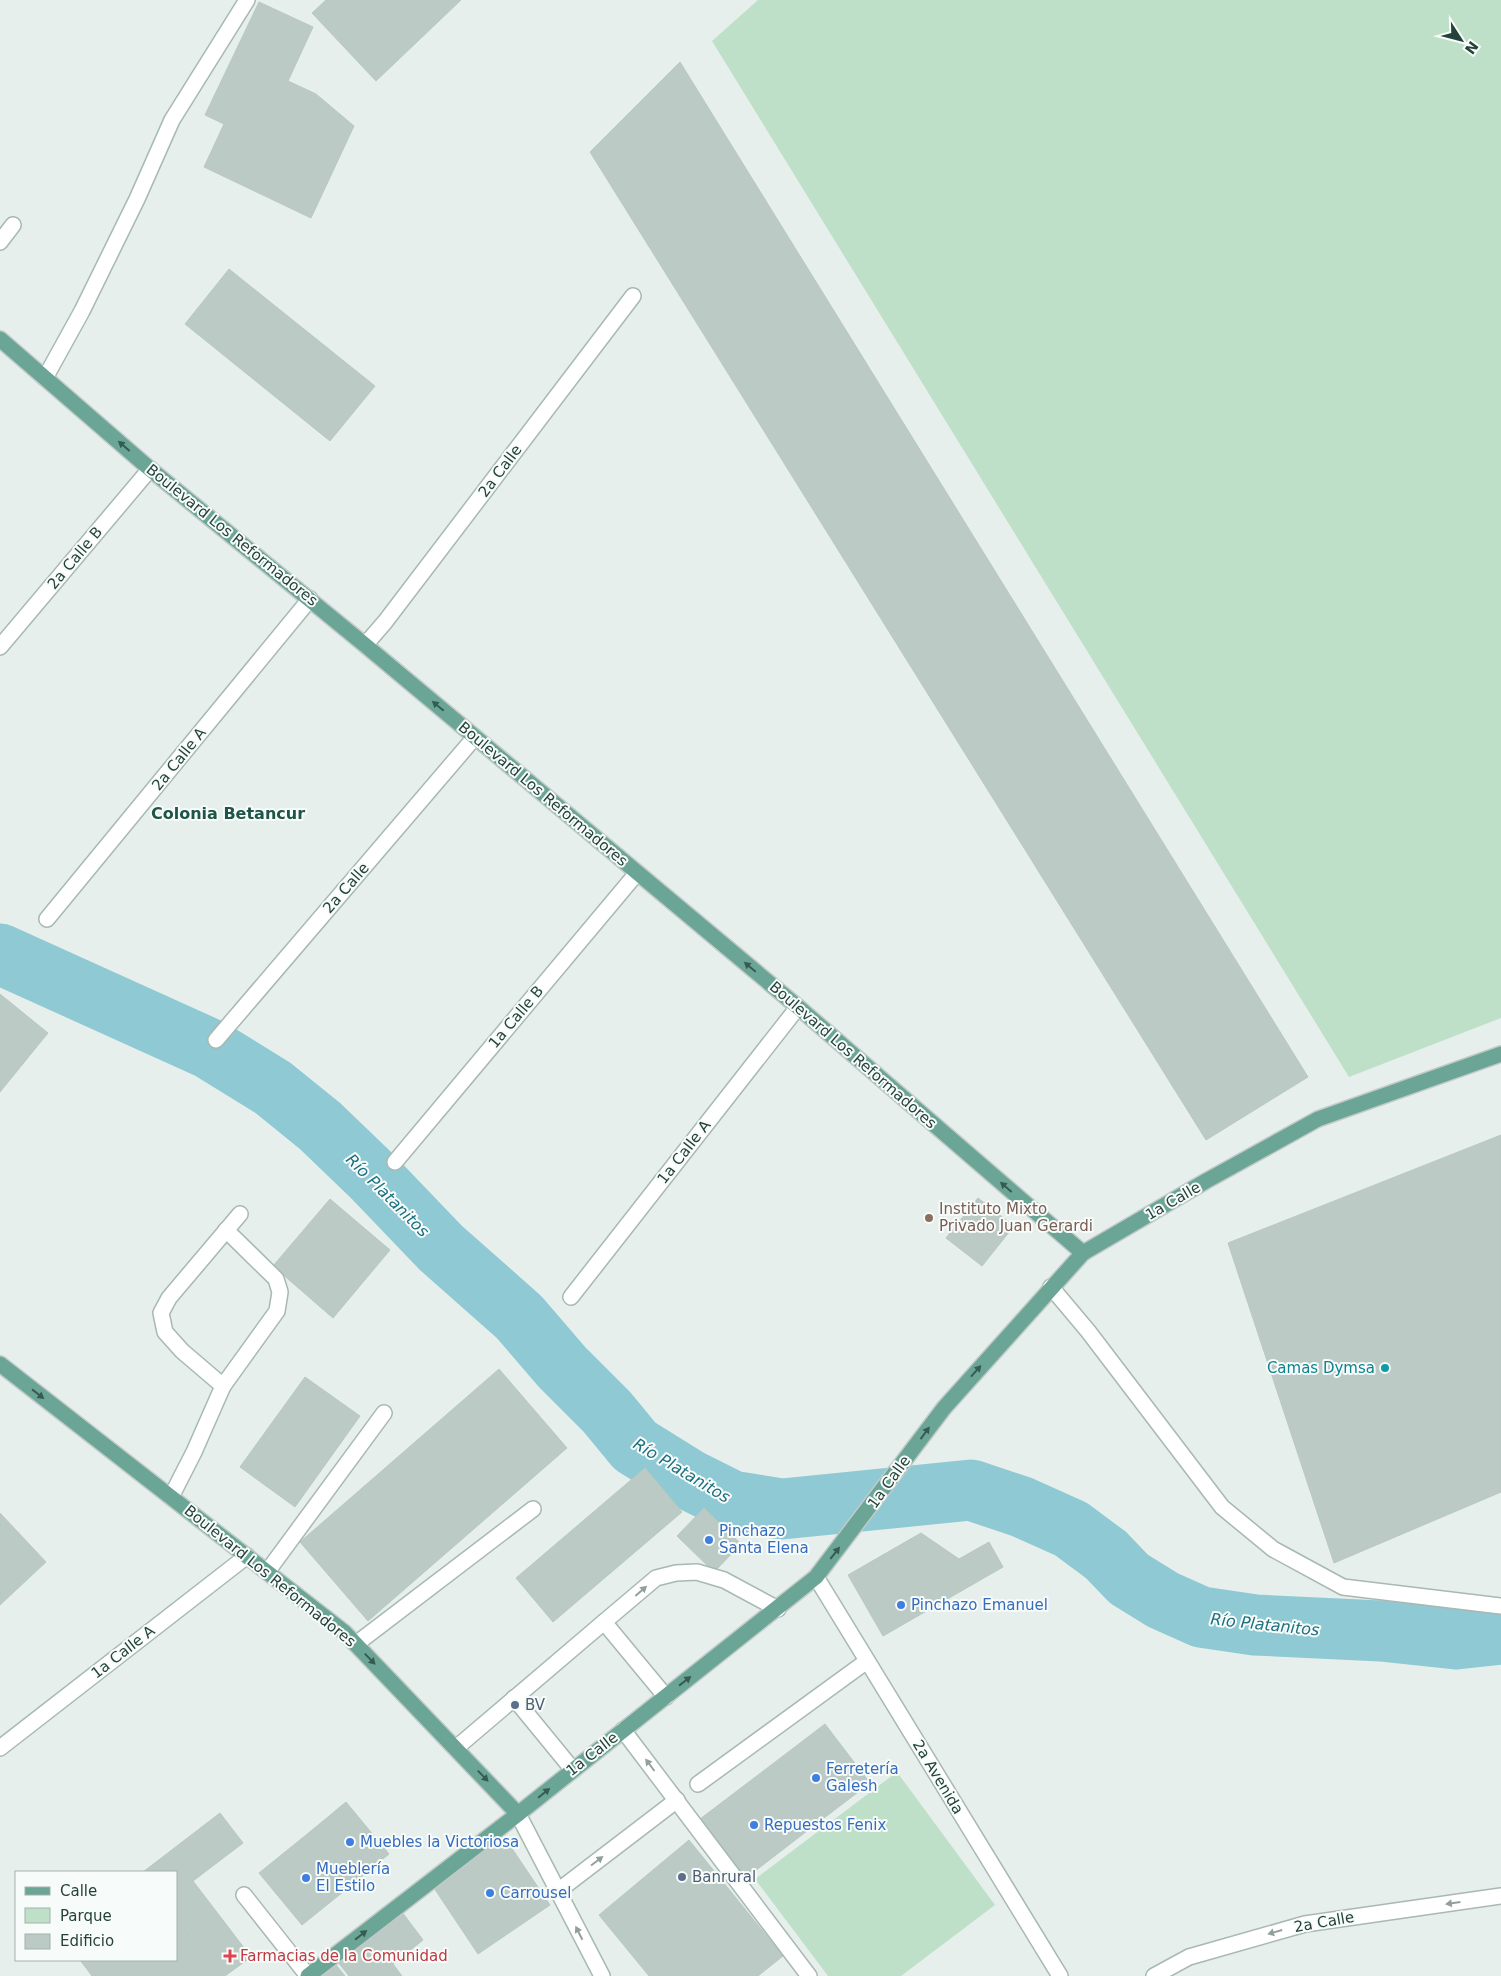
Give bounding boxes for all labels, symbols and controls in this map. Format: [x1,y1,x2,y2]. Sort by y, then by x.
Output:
north arrow [1436,15,1486,65]
text: N [1462,38,1481,57]
one-way arrow [118,440,130,452]
street label: 2a Calle [475,441,525,501]
street label: Boulevard Los Reformadores [143,460,321,610]
street label: 2a Calle B [44,523,106,593]
one-way arrow [431,700,444,711]
street label: Boulevard Los Reformadores [455,718,631,870]
street label: 2a Calle A [148,723,210,794]
district label: Colonia Betancur [151,804,305,823]
street label: 2a Calle [319,859,373,917]
one-way arrow [744,962,757,973]
street label: Boulevard Los Reformadores [766,978,940,1133]
street label: 1a Calle B [485,982,547,1052]
street label: 1a Calle A [654,1116,715,1187]
water label: Río Platanitos [342,1150,433,1241]
street label: 1a Calle [1142,1178,1204,1224]
one-way arrow [1001,1181,1013,1193]
place label: Instituto Mixto Privado Juan Gerardi [939,1200,1093,1235]
marker: Instituto Mixto Privado Juan Gerardi [923,1212,935,1224]
place label: Camas Dymsa [1267,1359,1375,1377]
marker: Camas Dymsa [1379,1362,1391,1374]
one-way arrow [970,1366,982,1378]
one-way arrow [32,1388,45,1399]
one-way arrow [920,1426,930,1440]
water label: Río Platanitos [630,1434,734,1507]
street label: 1a Calle [864,1452,914,1512]
street label: Boulevard Los Reformadores [181,1501,359,1651]
place label: Pinchazo Santa Elena [719,1522,809,1557]
marker: Pinchazo Santa Elena [703,1534,715,1546]
one-way arrow [829,1547,840,1560]
one-way arrow [634,1585,647,1596]
place label: Pinchazo Emanuel [911,1596,1048,1614]
marker: Pinchazo Emanuel [895,1599,907,1611]
water label: Río Platanitos [1210,1609,1320,1640]
street label: 1a Calle A [88,1621,159,1682]
one-way arrow [364,1653,376,1665]
one-way arrow [679,1676,692,1687]
place label: BV [525,1696,546,1714]
marker: BV [509,1699,521,1711]
street label: 1a Calle [563,1728,621,1780]
street label: 2a Avenida [909,1737,967,1817]
one-way arrow [645,1758,655,1772]
place label: Ferretería Galesh [826,1760,899,1795]
one-way arrow [477,1770,489,1782]
marker: Ferretería Galesh [810,1772,822,1784]
one-way arrow [537,1787,550,1798]
place label: Repuestos Fenix [764,1816,886,1834]
marker: Repuestos Fenix [748,1819,760,1831]
place label: Muebles la Victoriosa [360,1833,519,1851]
marker: Muebles la Victoriosa [344,1836,356,1848]
one-way arrow [590,1856,603,1867]
place label: Mueblería El Estilo [316,1860,390,1895]
place label: Banrural [692,1868,756,1886]
legend [15,1871,178,1961]
marker: Banrural [676,1871,688,1883]
marker: Mueblería El Estilo [300,1872,312,1884]
text: Calle [60,1882,97,1900]
place label: Carrousel [500,1884,571,1902]
marker: Carrousel [484,1887,496,1899]
one-way arrow [1444,1899,1460,1907]
text: Parque [60,1907,112,1925]
street label: 2a Calle [1293,1908,1355,1936]
one-way arrow [575,1925,583,1940]
one-way arrow [1268,1929,1283,1937]
one-way arrow [354,1930,367,1941]
text: Edificio [60,1932,114,1950]
place label: Farmacias de la Comunidad [240,1947,448,1965]
marker: Farmacias de la Comunidad [224,1950,236,1962]

